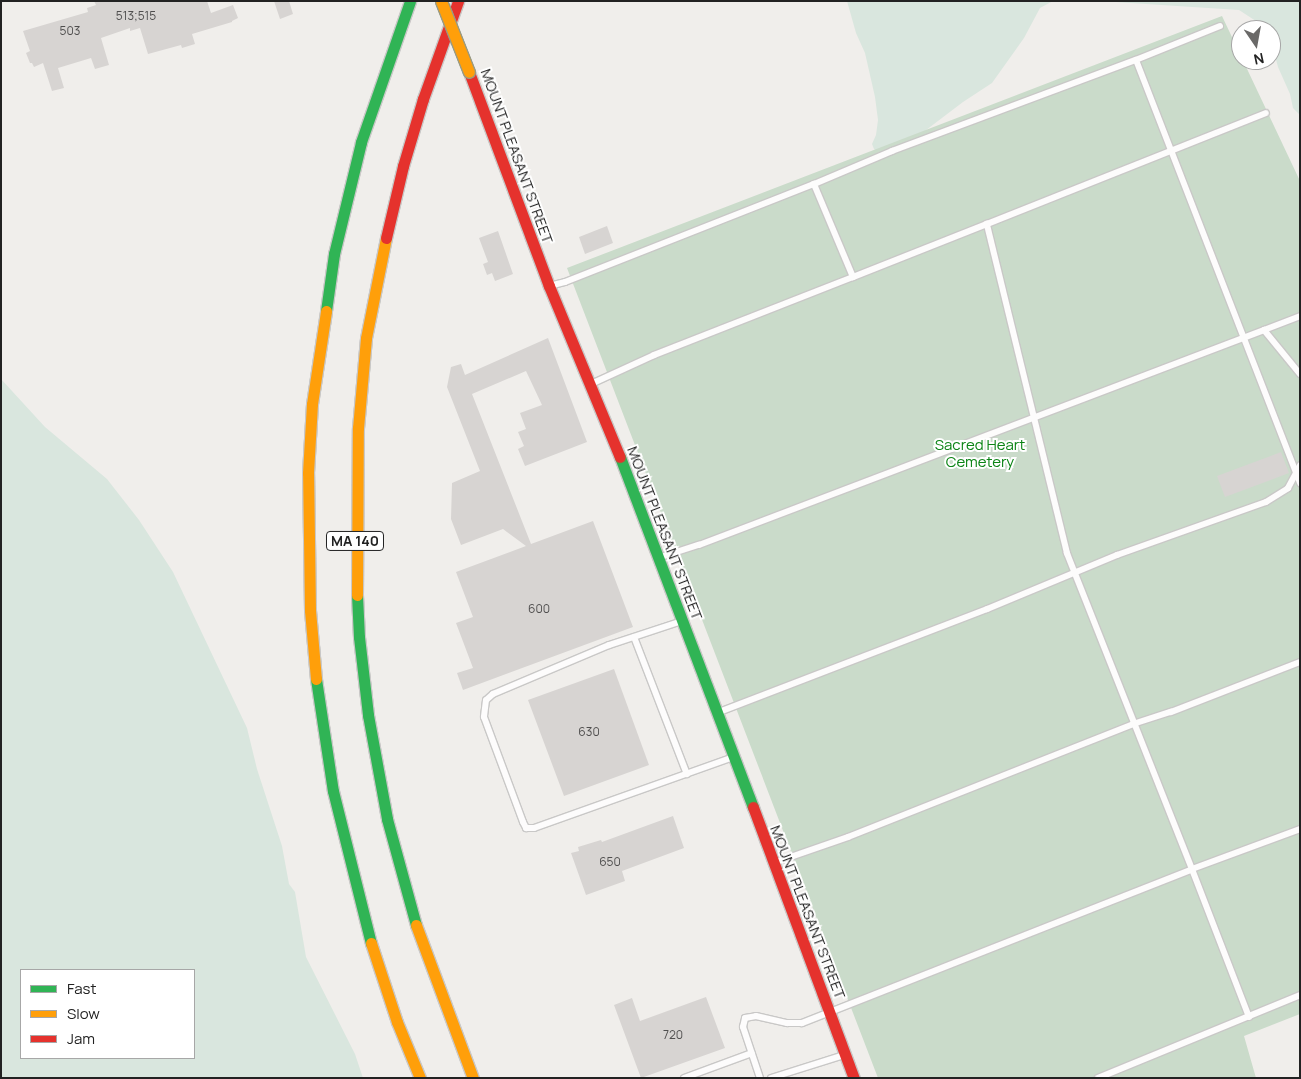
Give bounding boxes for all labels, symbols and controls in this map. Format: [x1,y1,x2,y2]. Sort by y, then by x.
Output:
house number: 513;515 [116,9,156,23]
north arrow [1231,20,1281,70]
house number: 503 [60,24,80,38]
text: N [1252,49,1266,70]
street label: MOUNT PLEASANT STREET [477,66,557,246]
park label: Sacred Heart Cemetery [935,435,1025,470]
street label: MOUNT PLEASANT STREET [623,443,707,623]
road number: MA 140 [325,530,385,552]
house number: 600 [528,602,550,616]
house number: 630 [578,725,600,739]
street label: MOUNT PLEASANT STREET [766,822,850,1002]
house number: 650 [599,855,621,869]
legend [20,969,195,1059]
text: Fast [67,978,96,999]
text: Slow [67,1003,100,1024]
text: Jam [67,1028,95,1049]
house number: 720 [663,1028,683,1042]

